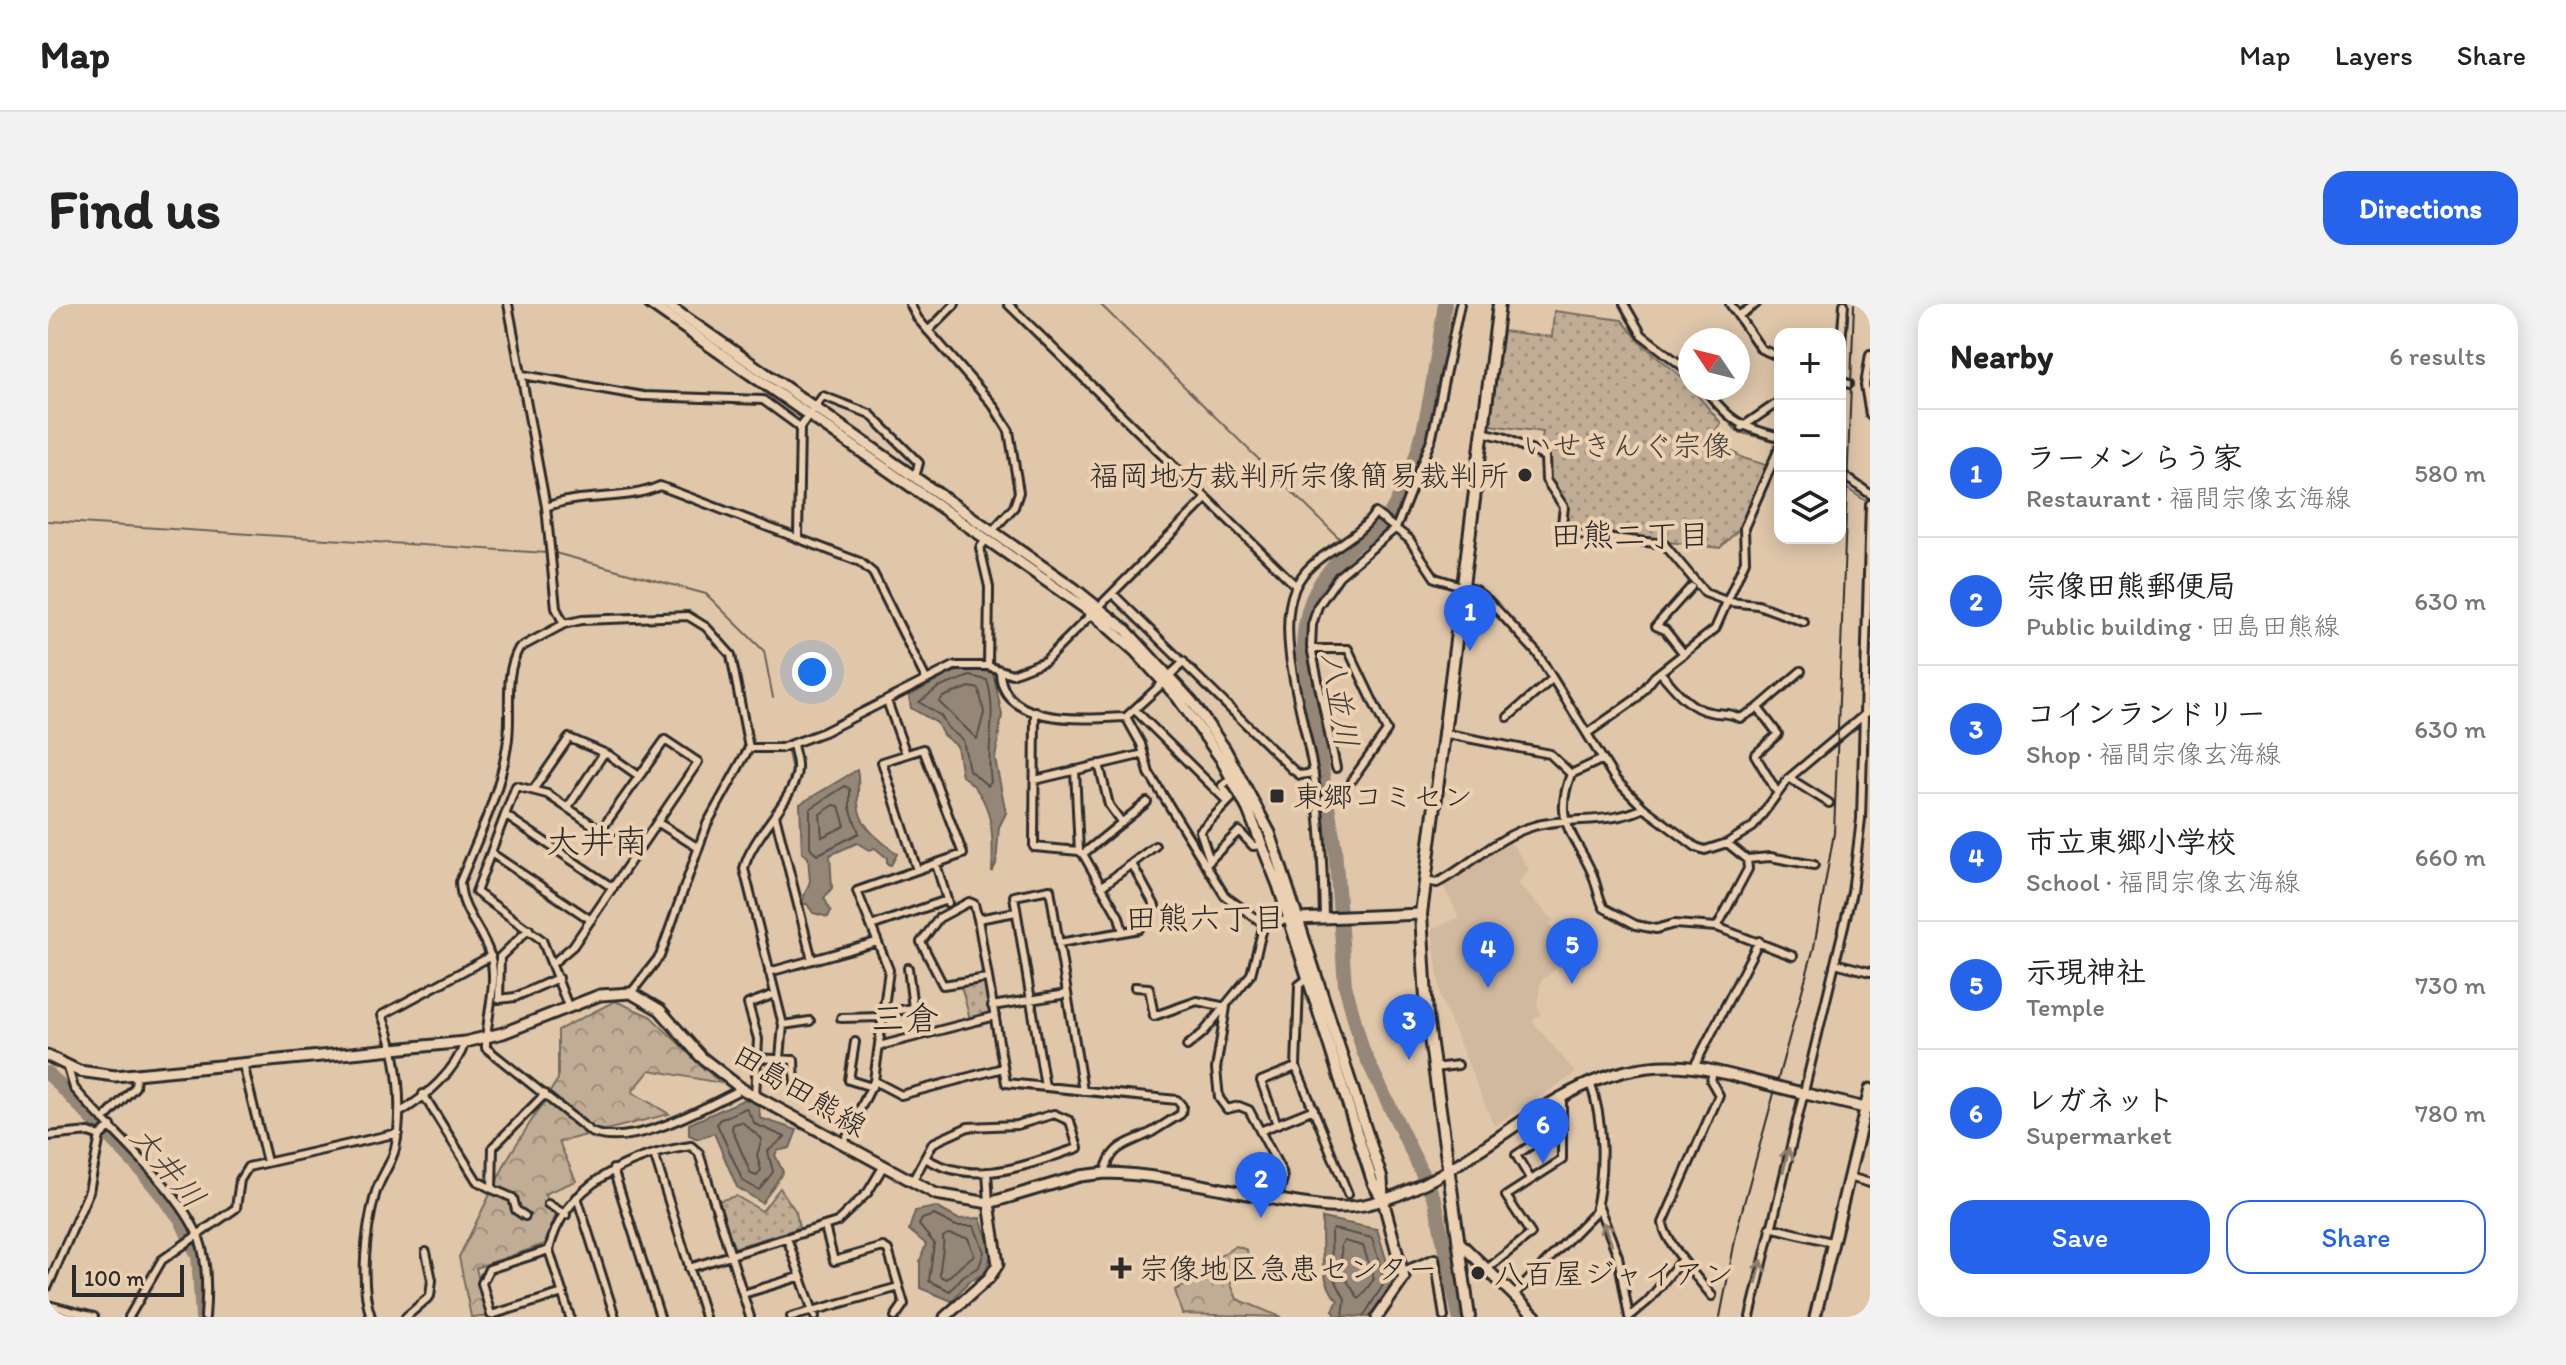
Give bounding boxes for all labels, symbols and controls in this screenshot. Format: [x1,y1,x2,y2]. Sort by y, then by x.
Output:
text: Map [40,32,110,78]
text: Map [2239,38,2291,72]
text: Layers [2335,38,2413,72]
text: Share [2457,38,2526,72]
button: Directions [2323,171,2518,245]
text: Find us [48,175,221,242]
north arrow [1678,328,1750,400]
map controls [1774,328,1846,544]
button: + [1774,328,1846,400]
text: Nearby [1950,336,2053,377]
text: 6 results [2389,340,2486,372]
button: − [1774,400,1846,472]
park label: いせきんぐ宗像 [1522,427,1732,464]
text: ラーメン らう家 [2026,439,2242,476]
place label: 福岡地方裁判所宗像簡易裁判所 [1089,457,1509,494]
text: 1 [1970,457,1982,489]
text: 580 m [2414,457,2486,489]
marker: 福岡地方裁判所宗像簡易裁判所 [1516,466,1534,484]
button: layers [1774,472,1846,544]
text: Restaurant · 福間宗像玄海線 [2026,482,2351,514]
district label: 田熊二丁目 [1550,516,1710,554]
text: 宗像田熊郵便局 [2026,567,2236,604]
pin: 1 [1444,585,1496,651]
text: 2 [1969,585,1983,617]
text: 630 m [2414,585,2486,617]
text: Public building · 田島田熊線 [2026,610,2339,642]
water label: 八並川 [1314,650,1366,750]
your location [792,652,832,692]
text: コインランドリー [2026,695,2266,732]
text: 3 [1969,713,1983,745]
text: 630 m [2414,713,2486,745]
text: Shop · 福間宗像玄海線 [2026,738,2281,770]
place label: 東郷コミセン [1293,778,1473,815]
marker: 東郷コミセン [1268,787,1286,805]
district label: 大井南 [546,821,648,862]
text: 市立東郷小学校 [2026,823,2236,860]
text: 4 [1968,841,1984,873]
text: 660 m [2415,841,2486,873]
text: School · 福間宗像玄海線 [2026,866,2300,898]
district label: 田熊六丁目 [1125,899,1285,937]
pin: 5 [1546,918,1598,984]
pin: 4 [1462,922,1514,988]
text: 示現神社 [2026,953,2146,990]
text: 5 [1969,969,1983,1001]
text: 730 m [2415,969,2486,1001]
text: Temple [2026,991,2105,1023]
pin: 3 [1383,994,1435,1060]
district label: 三倉 [871,998,939,1039]
street label: 田島田熊線 [726,1036,874,1144]
text: レガネット [2026,1081,2175,1118]
text: 6 [1969,1097,1983,1129]
text: 780 m [2415,1097,2486,1129]
pin: 6 [1517,1098,1569,1164]
water label: 大井川 [123,1118,213,1216]
text: Supermarket [2026,1119,2172,1151]
one-way arrow [1779,1148,1794,1174]
pin: 2 [1235,1152,1287,1218]
button: Save [1950,1200,2210,1274]
button: Share [2226,1200,2486,1274]
one-way arrow [1599,1221,1614,1245]
place label: 宗像地区急患センター [1139,1250,1438,1287]
place label: 八百屋ジャイアン [1494,1255,1734,1292]
marker: 宗像地区急患センター [1110,1257,1132,1279]
one-way arrow [1752,1260,1767,1285]
scale bar [72,1261,184,1297]
marker: 八百屋ジャイアン [1469,1264,1487,1282]
text: 100 m [84,1265,145,1292]

